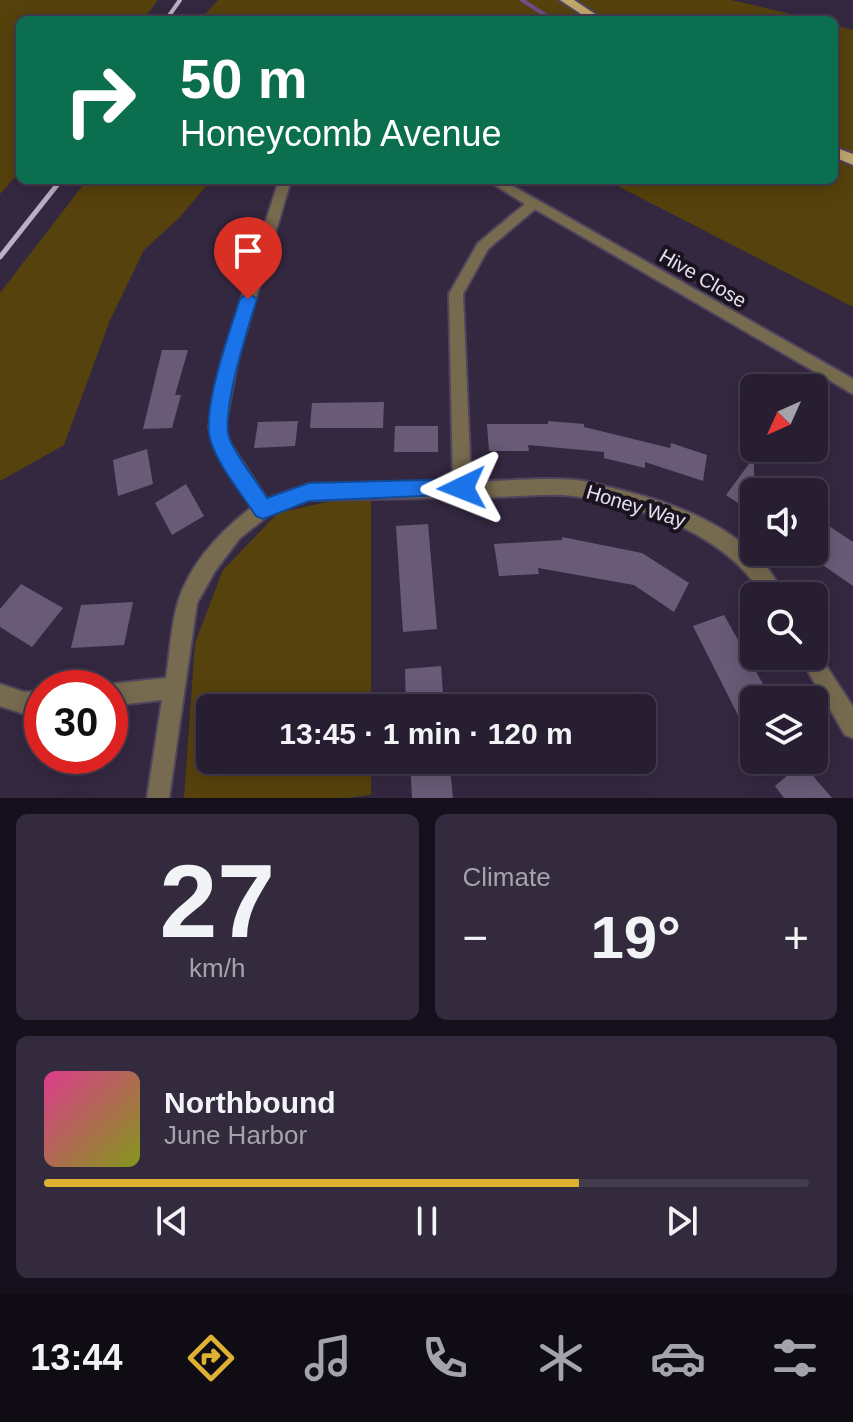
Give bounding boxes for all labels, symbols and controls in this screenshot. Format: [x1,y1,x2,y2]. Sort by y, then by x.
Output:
text: 50 m [180,47,308,110]
icon: right [48,48,152,152]
text: Honeycomb Avenue [180,113,502,154]
pin [214,217,282,299]
icon: arrive [226,229,270,273]
street label: Hive Close [656,244,750,312]
north arrow [740,374,828,462]
map controls [740,374,828,774]
position arrow [420,446,504,530]
button: sound [740,478,828,566]
street label: Honey Way [584,480,688,532]
button: search [740,582,828,670]
speed limit sign: 30 [24,670,128,774]
button: layers [740,686,828,774]
text: 13:45 · 1 min · 120 m [279,717,573,750]
text: 27 [159,843,275,959]
text: Climate [463,862,551,892]
text: 19° [590,904,681,971]
text: − [463,913,488,962]
text: + [783,913,809,962]
text: km/h [189,953,245,983]
text: Northbound [164,1086,336,1119]
text: June Harbor [164,1120,307,1150]
icon: previous [150,1199,194,1243]
icon: pause [405,1199,449,1243]
icon: next [660,1199,704,1243]
icon: directions [183,1330,239,1386]
icon: music [300,1330,356,1386]
icon: phone [417,1330,473,1386]
icon: climate [533,1330,589,1386]
icon: car [650,1330,706,1386]
icon: filters [767,1330,823,1386]
text: 13:44 [30,1337,122,1378]

